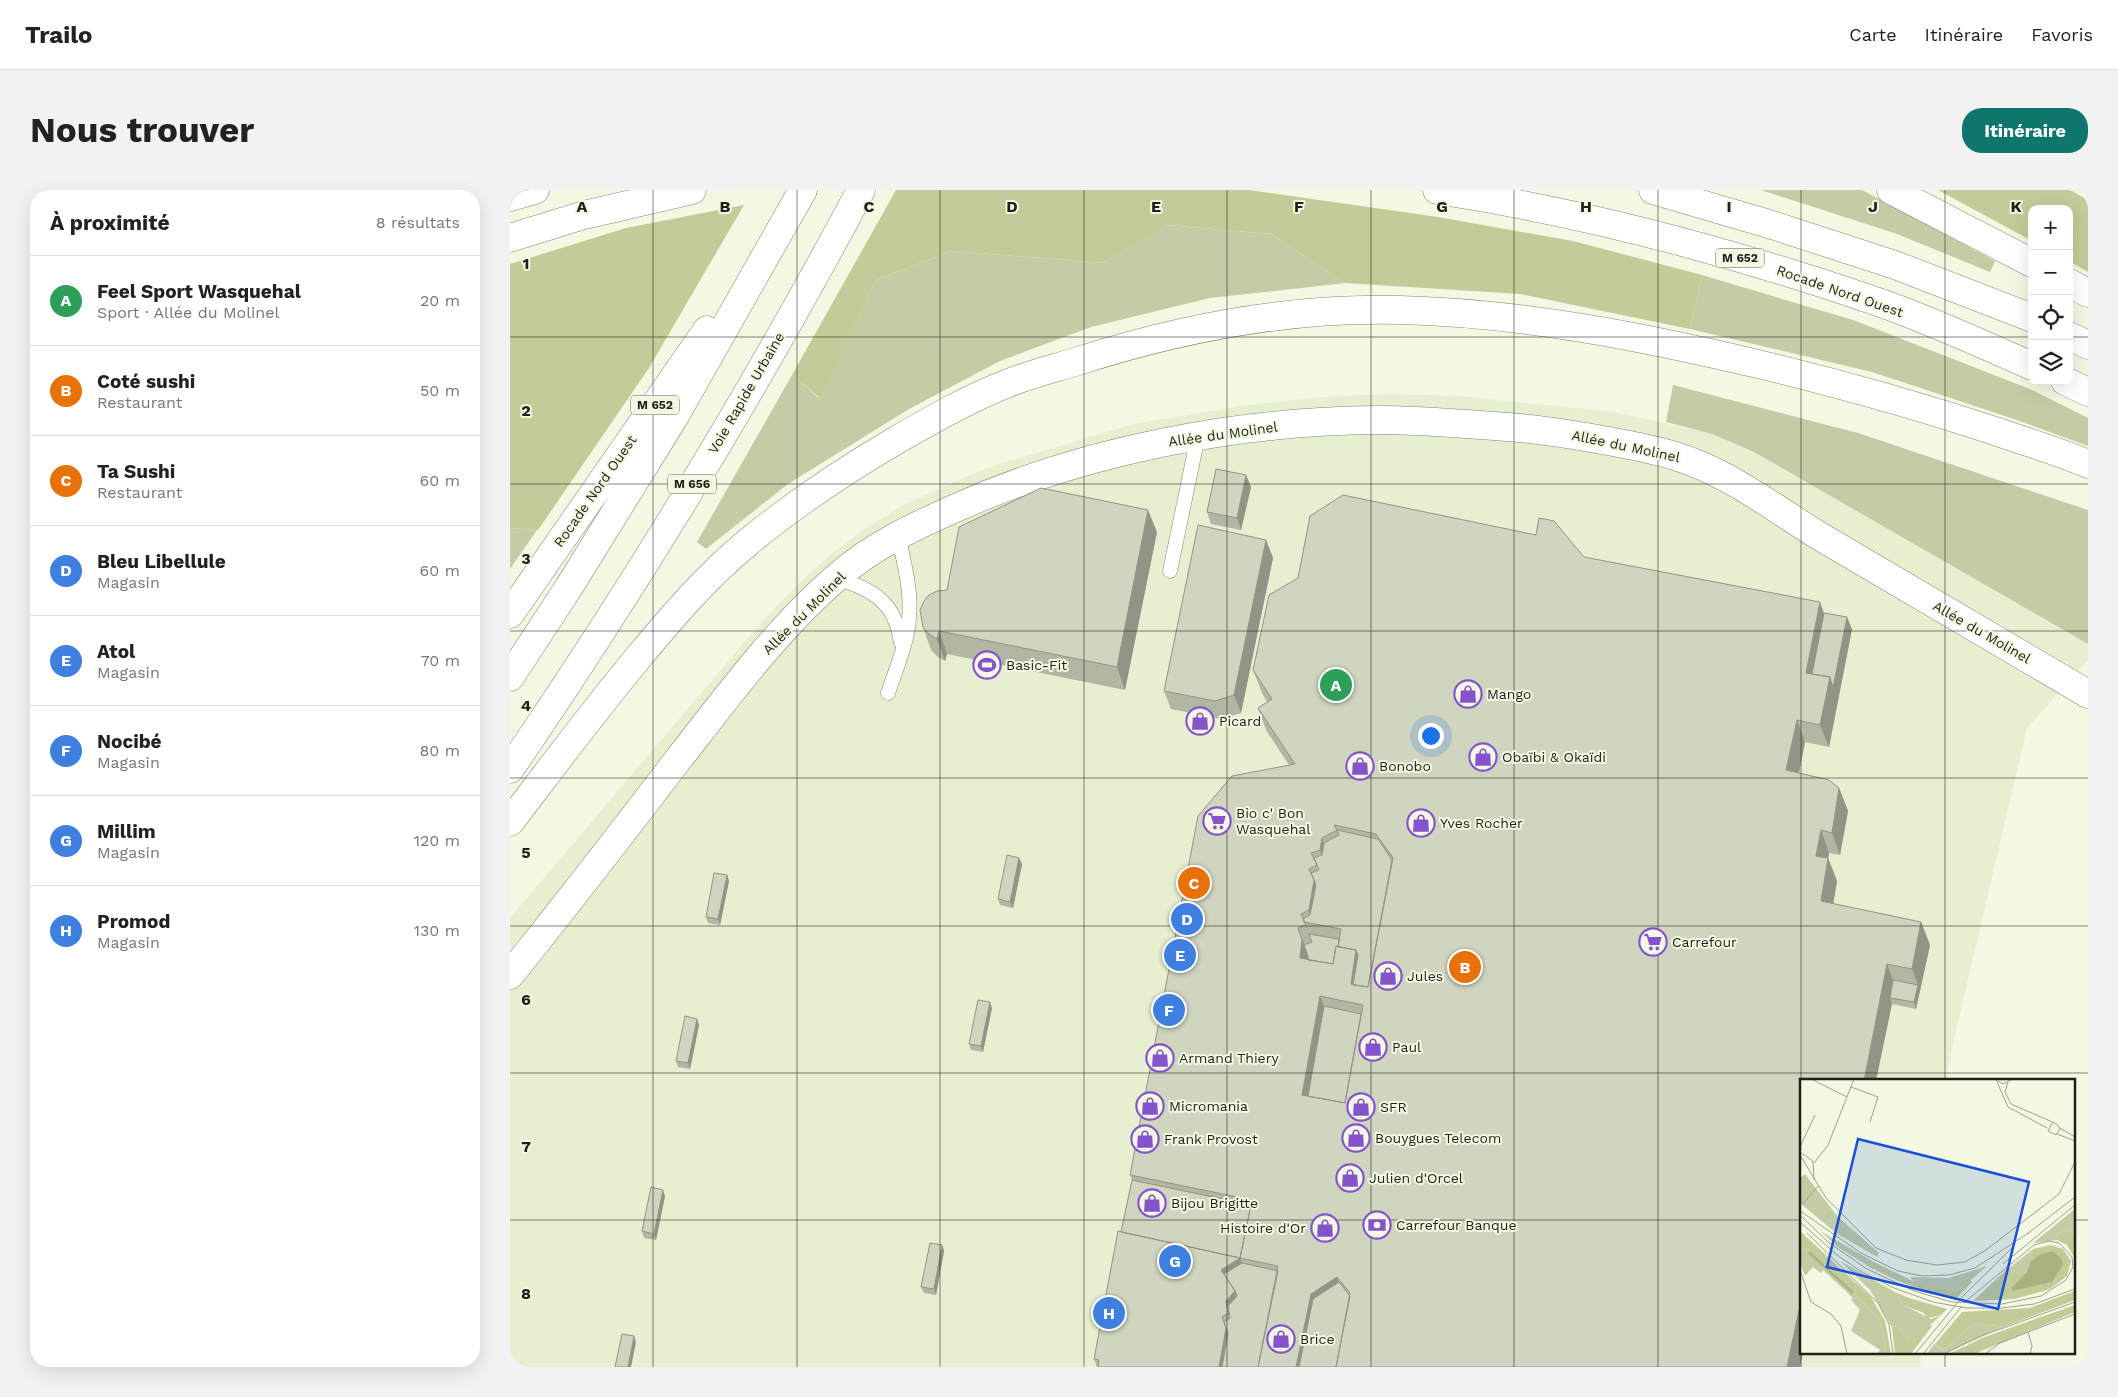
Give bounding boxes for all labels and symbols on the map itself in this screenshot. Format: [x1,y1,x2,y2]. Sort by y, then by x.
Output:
text: A [577,197,588,216]
text: B [720,197,731,216]
text: C [864,197,875,216]
text: D [1006,197,1018,216]
text: E [1151,197,1161,216]
text: F [1294,197,1304,216]
text: G [1436,197,1448,216]
text: H [1580,197,1592,216]
text: I [1726,197,1732,216]
text: J [1868,197,1878,216]
text: K [2010,197,2022,216]
road number: M 652 [1716,248,1764,268]
text: 1 [523,254,529,273]
street label: Rocade Nord Ouest [1775,262,1906,320]
street label: Voie Rapide Urbaine [705,329,787,457]
road number: M 652 [631,396,679,414]
text: 2 [521,401,531,420]
street label: Allée du Molinel [1167,418,1279,450]
street label: Allée du Molinel [1570,427,1682,465]
street label: Rocade Nord Ouest [550,432,640,550]
road number: M 656 [668,474,716,494]
text: 3 [521,549,531,568]
street label: Allée du Molinel [759,568,849,658]
street label: Allée du Molinel [1930,598,2034,667]
sports icon: Basic-Fit [972,650,1002,680]
place label: Basic-Fit [1006,657,1067,673]
pin: A [1320,666,1352,704]
shop icon: Mango [1453,679,1483,709]
place label: Mango [1487,686,1531,702]
text: 4 [521,696,531,715]
shop icon: Picard [1185,706,1215,736]
place label: Picard [1219,713,1261,729]
your location [1418,723,1444,749]
shop icon: Obaïbi & Okaïdi [1468,742,1498,772]
place label: Obaïbi & Okaïdi [1502,749,1606,765]
shop icon: Bonobo [1345,751,1375,781]
place label: Bonobo [1379,758,1431,774]
place label: Bio c' Bon Wasquehal [1236,805,1311,837]
supermarket icon: Bio c' Bon Wasquehal [1202,806,1232,836]
shop icon: Yves Rocher [1406,808,1436,838]
place label: Yves Rocher [1440,815,1523,831]
text: 5 [521,843,531,862]
pin: C [1178,864,1210,902]
pin: D [1171,900,1203,938]
supermarket icon: Carrefour [1638,927,1668,957]
place label: Carrefour [1672,934,1737,950]
pin: E [1164,936,1196,974]
pin: B [1449,948,1481,986]
shop icon: Jules [1373,961,1403,991]
place label: Jules [1407,968,1443,984]
text: 6 [521,990,531,1009]
pin: F [1153,991,1185,1029]
shop icon: Paul [1358,1032,1388,1062]
place label: Paul [1392,1039,1422,1055]
shop icon: Armand Thiery [1145,1043,1175,1073]
place label: Armand Thiery [1179,1050,1279,1066]
inset map [1800,1079,2076,1354]
shop icon: Micromania [1135,1091,1165,1121]
shop icon: SFR [1346,1092,1376,1122]
place label: Micromania [1169,1098,1248,1114]
place label: SFR [1380,1099,1407,1115]
shop icon: Bouygues Telecom [1341,1123,1371,1153]
shop icon: Frank Provost [1130,1124,1160,1154]
place label: Bouygues Telecom [1375,1130,1501,1146]
place label: Frank Provost [1164,1131,1258,1147]
text: 7 [521,1137,531,1156]
shop icon: Julien d'Orcel [1335,1163,1365,1193]
place label: Julien d'Orcel [1369,1170,1464,1186]
shop icon: Bijou Brigitte [1137,1188,1167,1218]
place label: Bijou Brigitte [1171,1195,1258,1211]
bank icon: Carrefour Banque [1362,1210,1392,1240]
shop icon: Histoire d'Or [1310,1213,1340,1243]
place label: Carrefour Banque [1396,1217,1516,1233]
place label: Histoire d'Or [1220,1220,1306,1236]
pin: G [1159,1242,1191,1280]
text: 8 [521,1284,531,1303]
pin: H [1093,1294,1125,1332]
shop icon: Brice [1266,1324,1296,1354]
place label: Brice [1300,1331,1335,1347]

